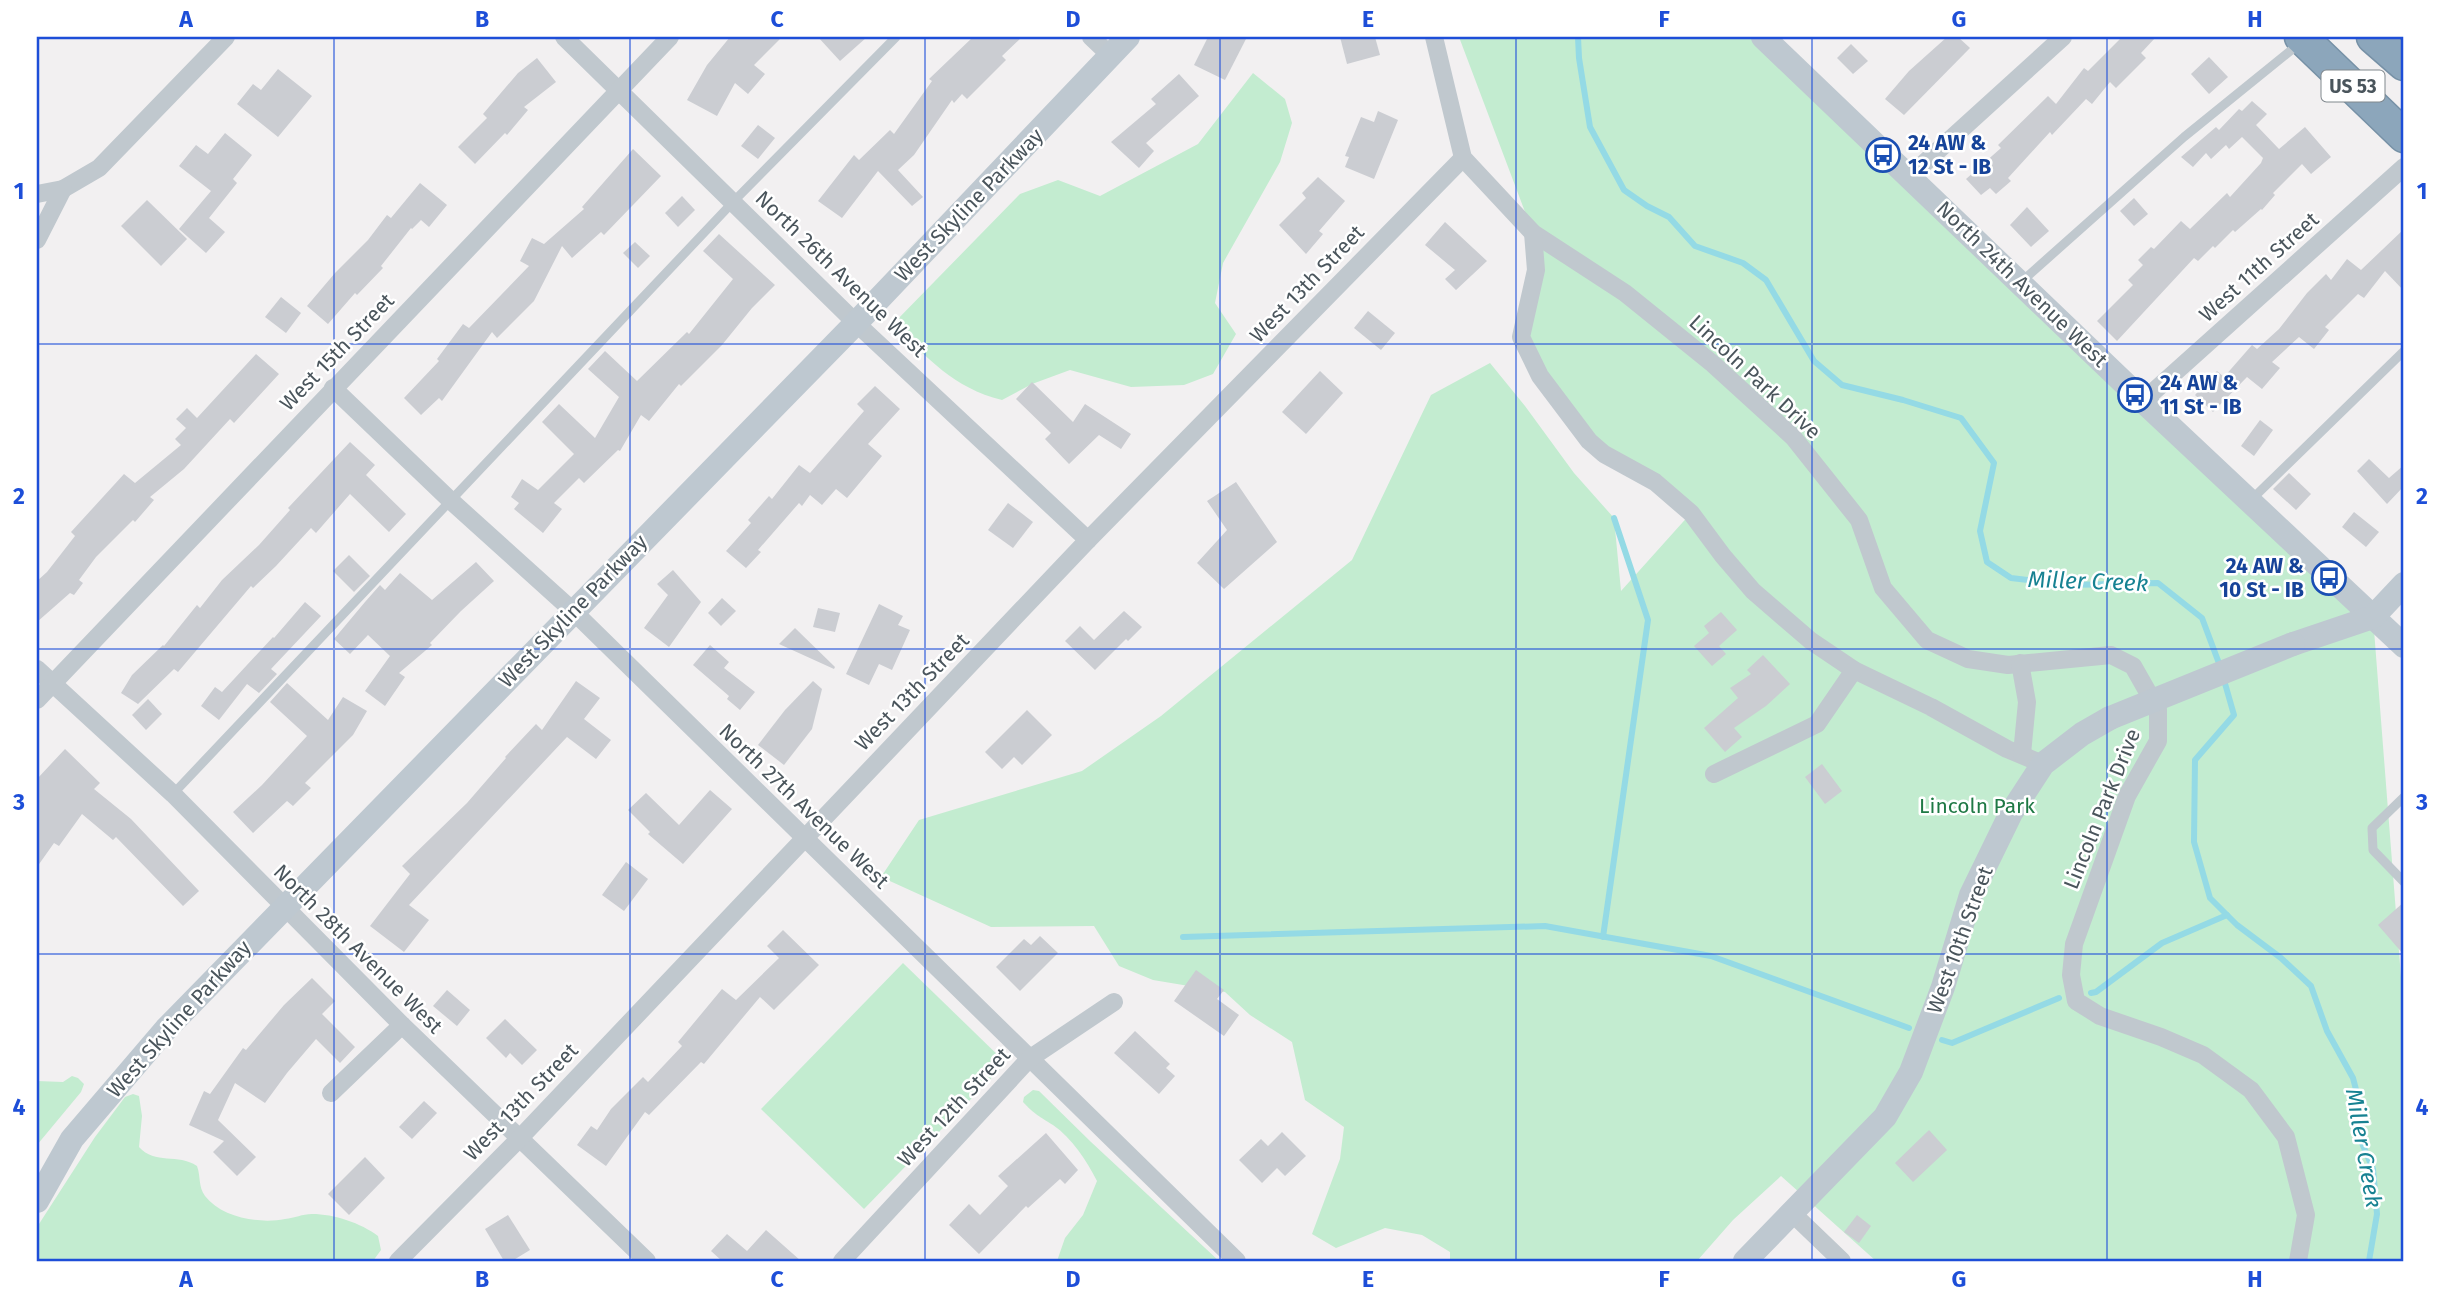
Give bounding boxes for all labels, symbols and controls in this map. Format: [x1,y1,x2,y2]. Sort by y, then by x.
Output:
text: A [178,5,193,33]
text: B [475,5,489,33]
text: C [770,5,784,33]
text: D [1066,5,1081,33]
text: E [1362,5,1374,33]
text: F [1658,5,1670,33]
text: G [1952,5,1966,33]
text: H [2247,5,2263,33]
road number: US 53 [2322,71,2384,102]
street label: West Skyline Parkway [889,122,1049,287]
place label: 24 AW & 12 St - IB [1908,130,1991,180]
bus stop icon: 24 AW & 12 St - IB [1864,136,1902,174]
text: 1 [14,177,24,205]
text: 1 [2417,177,2427,205]
street label: North 26th Avenue West [750,185,932,363]
street label: North 24th Avenue West [1931,196,2113,373]
street label: West 11th Street [2194,206,2324,327]
street label: West 13th Street [1244,219,1370,348]
street label: West 15th Street [274,287,400,416]
street label: Lincoln Park Drive [1684,309,1826,445]
place label: 24 AW & 11 St - IB [2160,370,2242,420]
bus stop icon: 24 AW & 11 St - IB [2116,376,2154,414]
text: 2 [13,482,25,510]
text: 2 [2416,482,2428,510]
street label: West Skyline Parkway [493,528,653,693]
place label: 24 AW & 10 St - IB [2219,553,2304,603]
bus stop icon: 24 AW & 10 St - IB [2310,559,2348,597]
water label: Miller Creek [2027,565,2149,597]
street label: West 13th Street [849,627,975,756]
street label: North 27th Avenue West [714,718,895,894]
street label: Lincoln Park Drive [2058,725,2146,893]
text: 3 [12,788,25,816]
text: 3 [2415,788,2428,816]
park label: Lincoln Park [1919,793,2035,819]
street label: North 28th Avenue West [268,859,448,1039]
street label: West 10th Street [1921,862,1999,1017]
street label: West Skyline Parkway [101,934,257,1103]
street label: West 13th Street [458,1037,584,1166]
street label: West 12th Street [892,1042,1016,1172]
water label: Miller Creek [2340,1086,2388,1210]
text: 4 [13,1093,26,1121]
text: 4 [2416,1093,2429,1121]
text: A [178,1265,193,1293]
text: B [475,1265,489,1293]
text: C [770,1265,784,1293]
text: D [1066,1265,1081,1293]
text: E [1362,1265,1374,1293]
text: F [1658,1265,1670,1293]
text: G [1952,1265,1966,1293]
text: H [2247,1265,2263,1293]

